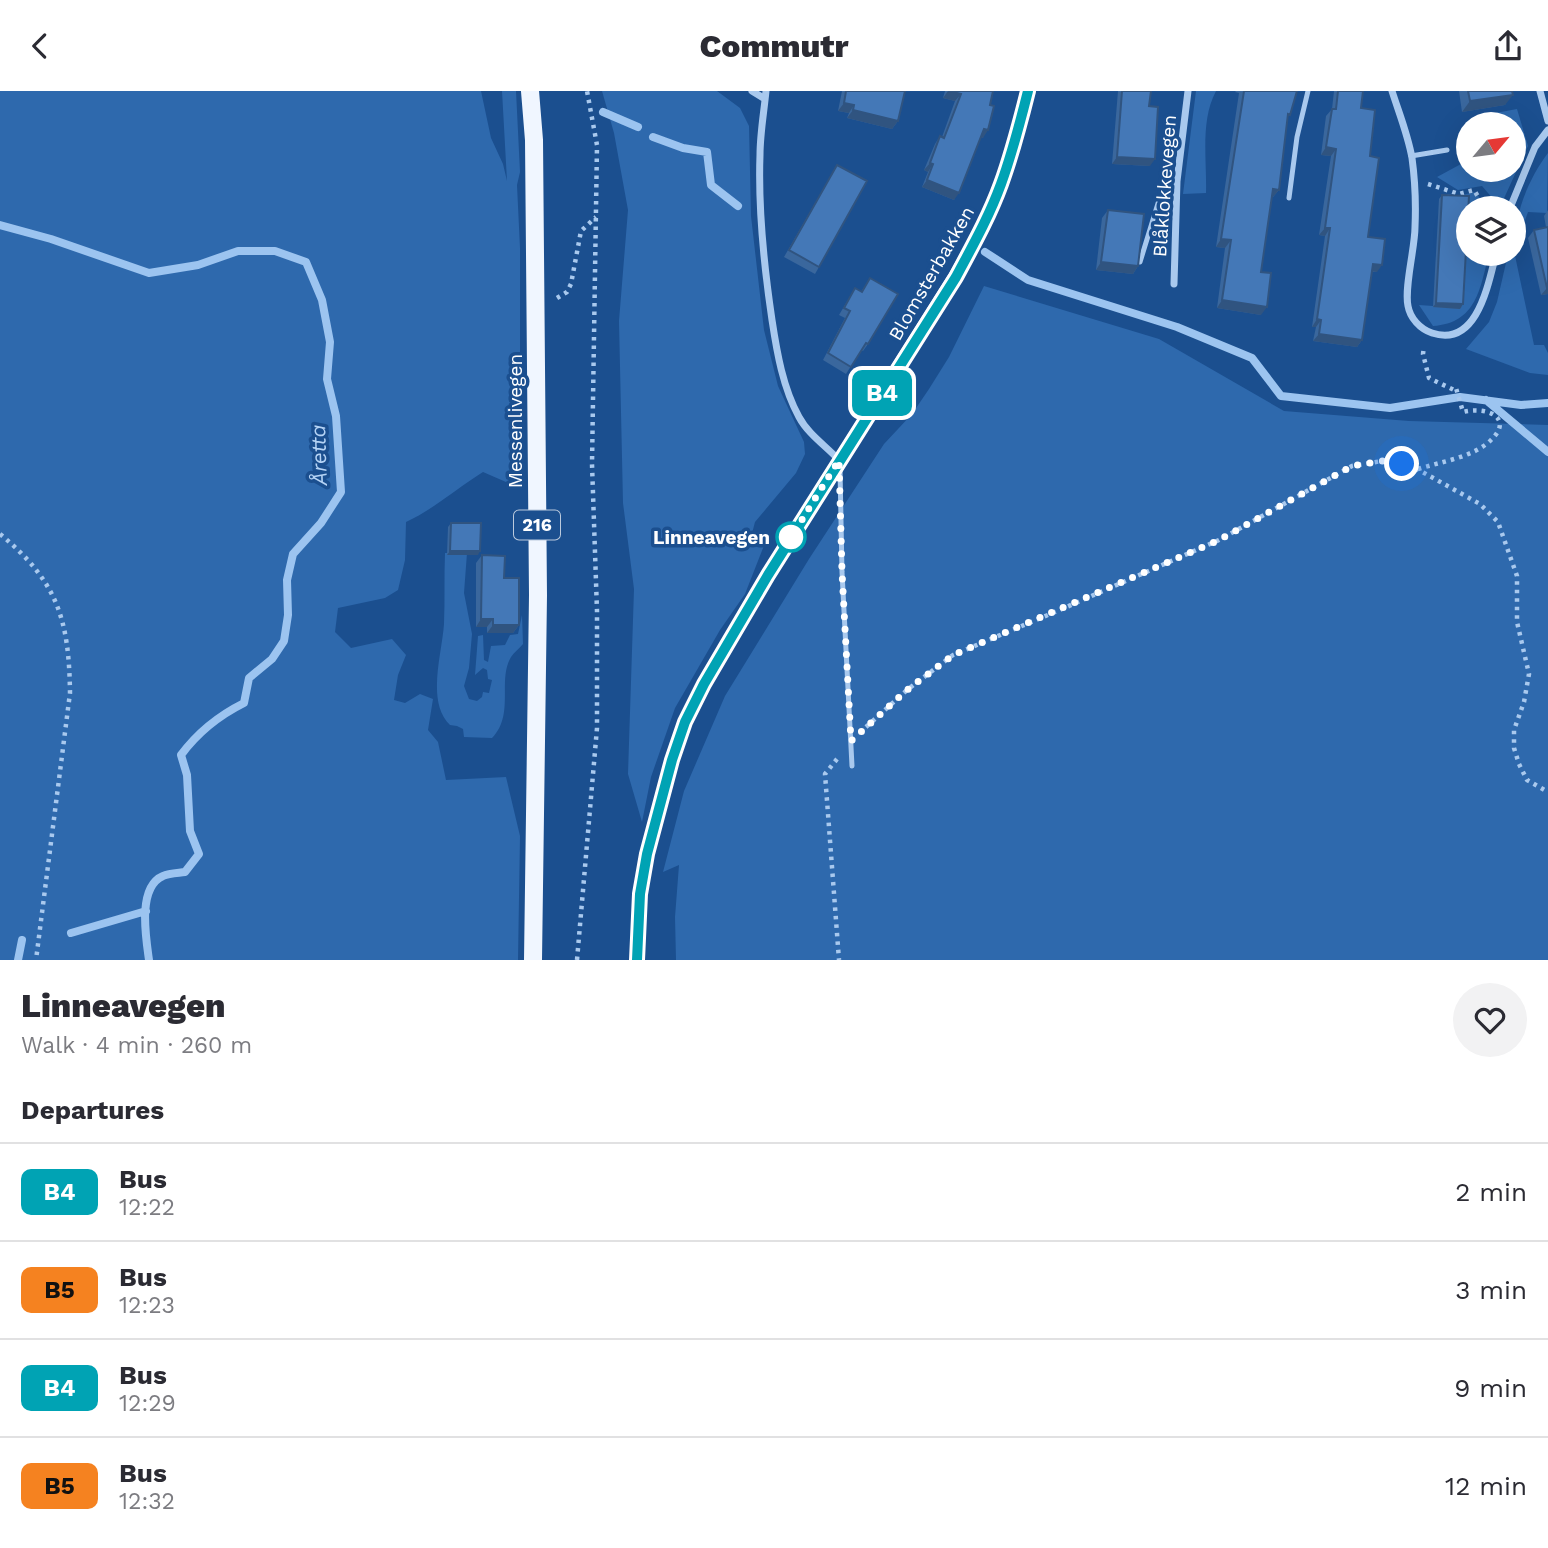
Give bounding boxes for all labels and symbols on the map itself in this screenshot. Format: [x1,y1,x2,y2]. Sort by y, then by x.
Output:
north arrow [1456,112,1526,182]
street label: Blåklokkevegen [1148,114,1181,258]
street label: Blomsterbakken [884,202,979,344]
street label: Messenlivegen [504,354,527,488]
line badge: B4 [850,370,914,416]
water label: Åretta [305,424,332,487]
your location [1384,446,1419,481]
road number: 216 [514,511,560,539]
marker: Linneavegen [776,522,806,552]
place label: Linneavegen [653,526,770,549]

